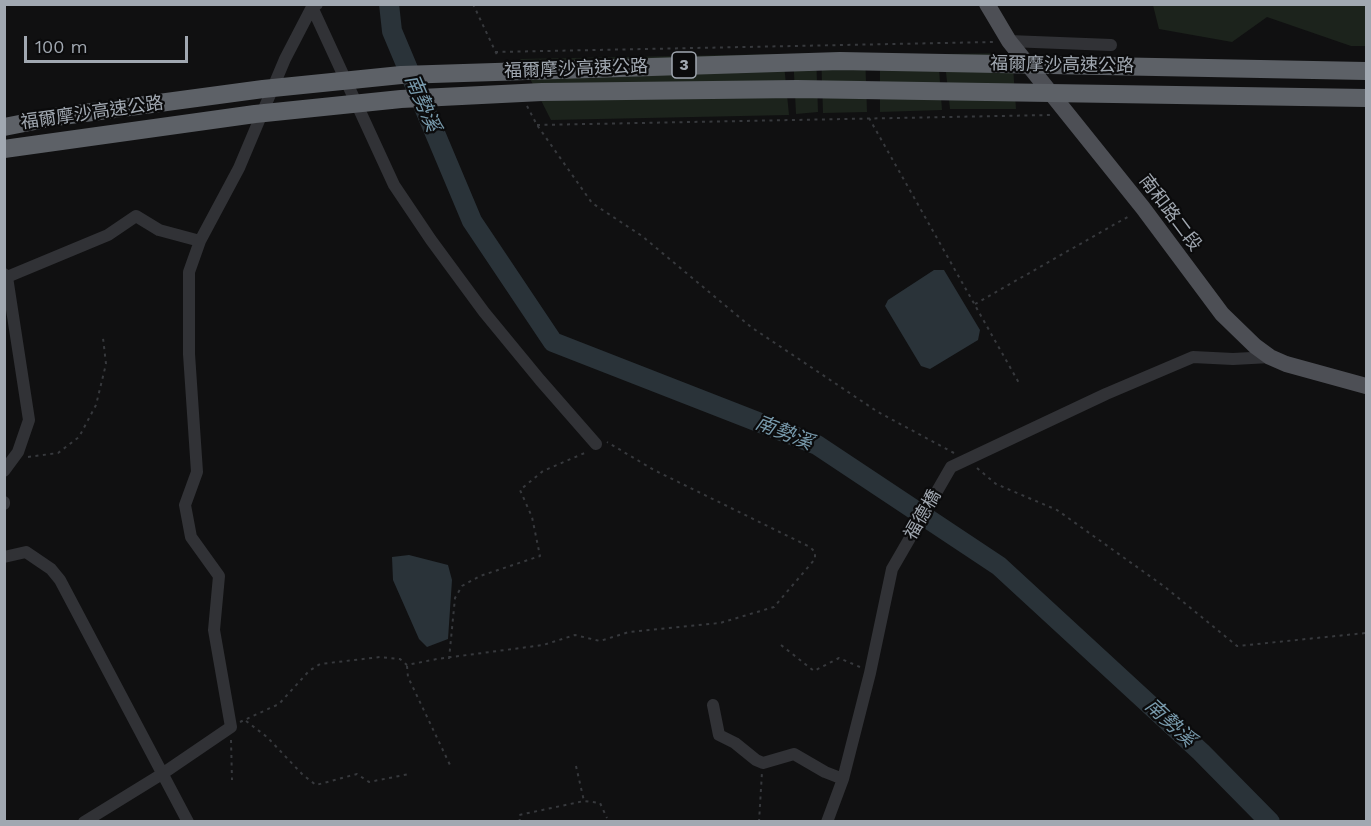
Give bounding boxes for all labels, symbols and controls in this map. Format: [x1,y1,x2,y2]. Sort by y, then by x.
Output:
scale bar [27,24,190,62]
text: 100 m [35,36,88,57]
road number: 3 [672,52,696,78]
street label: 福爾摩沙高速公路 [990,53,1134,77]
street label: 福爾摩沙高速公路 [504,56,648,82]
water label: 南勢溪 [399,71,445,135]
street label: 福爾摩沙高速公路 [19,92,165,134]
street label: 南和路二段 [1134,171,1206,255]
water label: 南勢溪 [752,411,816,455]
street label: 福德橋 [900,486,946,544]
water label: 南勢溪 [1140,694,1200,752]

